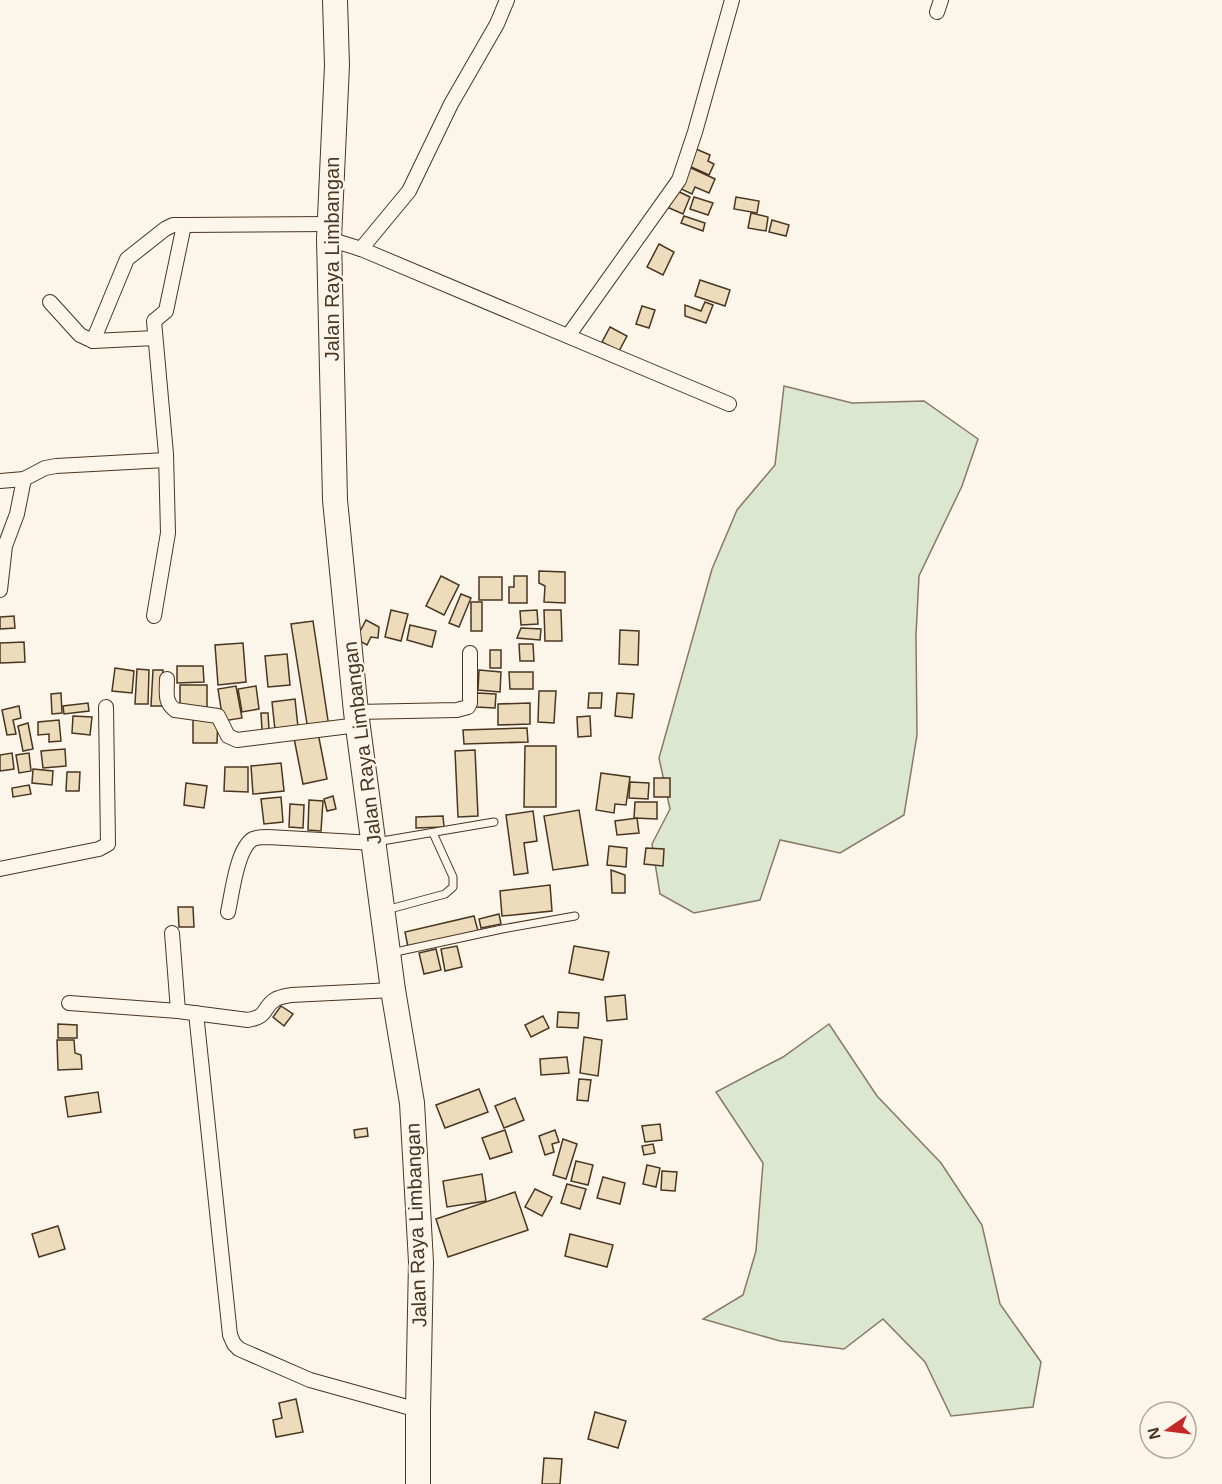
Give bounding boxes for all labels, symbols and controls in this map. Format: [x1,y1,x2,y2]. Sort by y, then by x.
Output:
street label: Jalan Raya Limbangan [321,157,343,361]
street label: Jalan Raya Limbangan [339,640,385,846]
street label: Jalan Raya Limbangan [401,1122,431,1328]
north arrow [1138,1400,1198,1460]
text: N [1144,1426,1164,1441]

